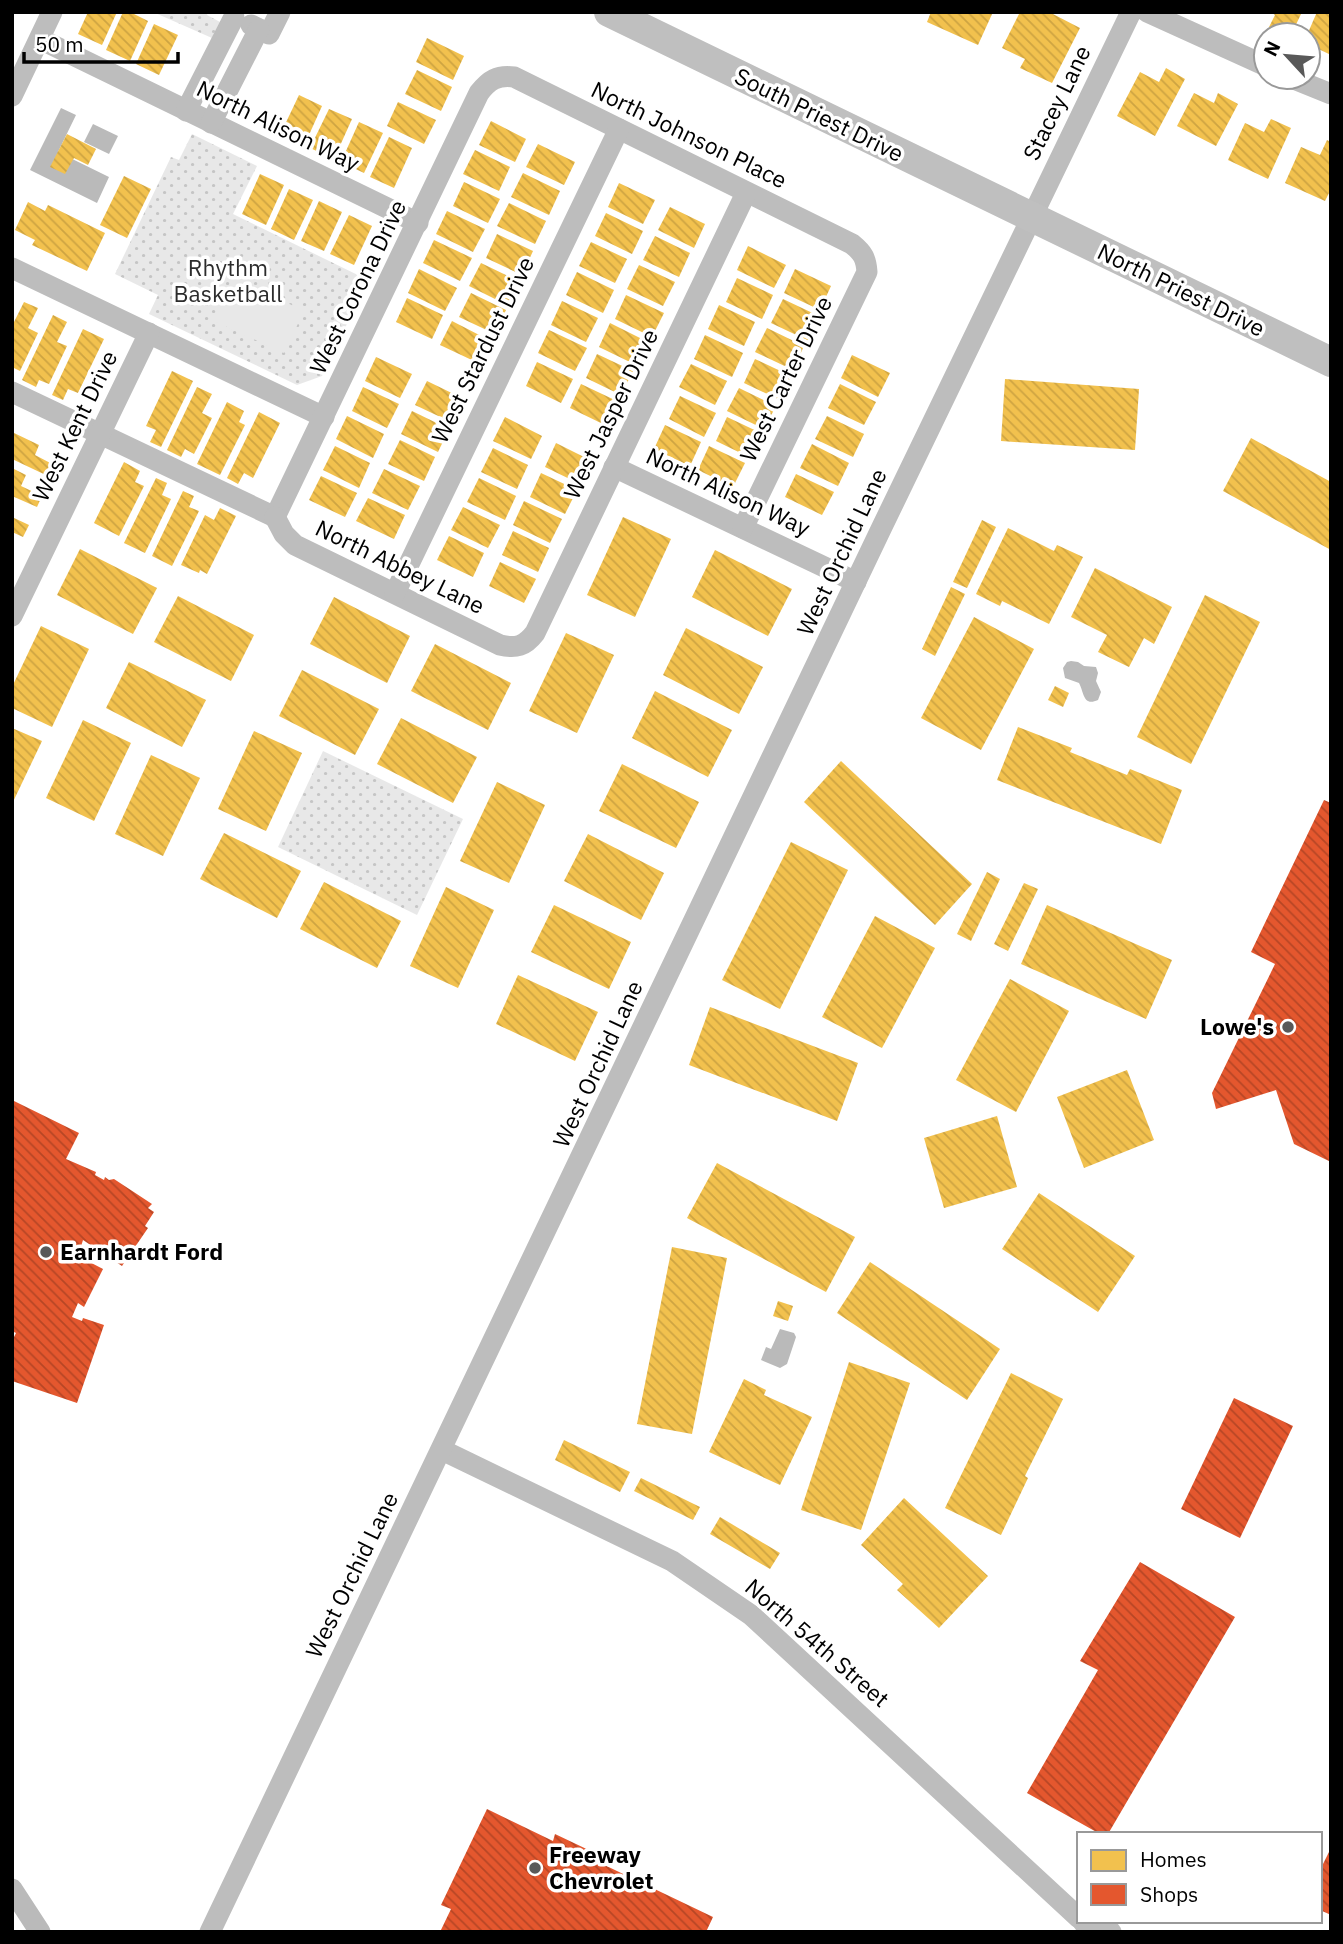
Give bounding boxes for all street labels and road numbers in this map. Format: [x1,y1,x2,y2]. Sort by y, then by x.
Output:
street label: Stacey Lane [1015,40,1097,165]
street label: South Priest Drive [730,60,909,168]
street label: North Alison Way [192,73,365,178]
street label: North Johnson Place [587,74,792,195]
street label: West Corona Drive [302,195,412,378]
street label: North Priest Drive [1093,236,1270,343]
street label: West Stardust Drive [424,251,540,448]
street label: West Carter Drive [732,291,838,466]
street label: West Jasper Drive [556,324,664,504]
street label: West Kent Drive [25,345,124,506]
street label: North Alison Way [642,440,816,542]
street label: West Orchid Lane [789,463,893,640]
street label: North Abbey Lane [311,512,490,620]
street label: West Orchid Lane [545,975,649,1152]
street label: West Orchid Lane [298,1487,404,1662]
street label: North 54th Street [739,1571,896,1713]

